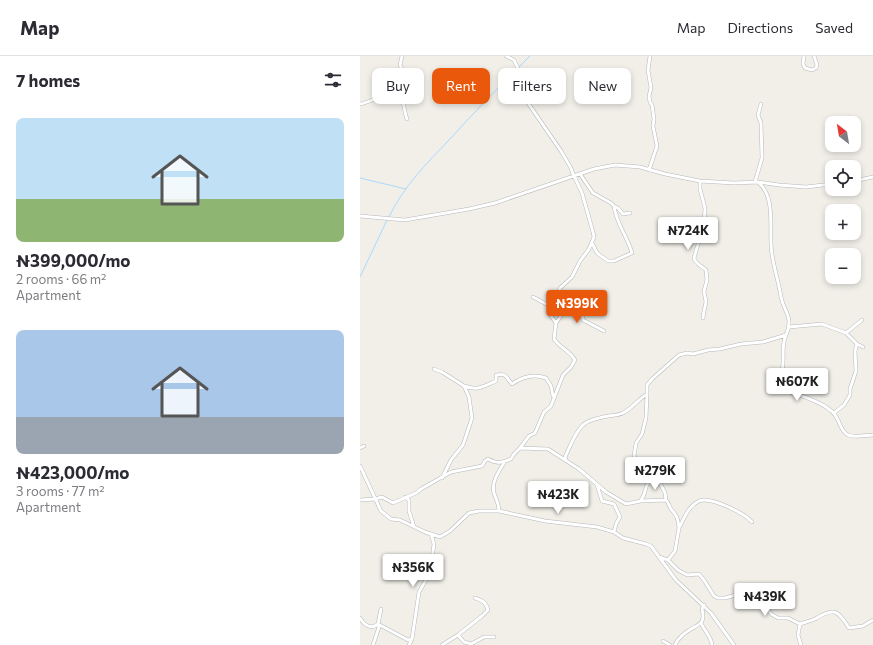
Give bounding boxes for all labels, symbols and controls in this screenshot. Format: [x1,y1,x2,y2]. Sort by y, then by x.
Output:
text: Map [20,16,59,39]
text: Map [677,19,706,36]
text: Directions [728,19,793,36]
text: Saved [815,19,853,36]
chip: Buy [372,68,424,104]
chip: Rent [432,68,490,104]
chip: Filters [498,68,566,104]
chip: New [574,68,631,104]
icon: filters [322,69,344,91]
text: 7 homes [16,70,80,91]
north arrow [825,116,861,152]
map controls [825,116,861,284]
icon: home [144,144,216,216]
button: locate [825,160,861,196]
button: + [825,204,861,240]
pin: ₦724K [660,217,716,251]
text: ₦724K [667,222,709,238]
button: − [825,248,861,284]
text: ₦399,000/mo [16,250,130,271]
text: 2 rooms · 66 m² [16,271,106,287]
text: Apartment [16,287,81,303]
pin: ₦399K [549,290,605,324]
text: ₦399K [555,295,599,311]
icon: home [144,356,216,428]
pin: ₦607K [769,368,825,402]
text: ₦607K [775,373,819,389]
pin: ₦279K [627,457,683,491]
text: ₦423,000/mo [16,462,129,483]
text: ₦279K [634,462,676,478]
pin: ₦423K [530,481,586,515]
text: 3 rooms · 77 m² [16,483,105,499]
text: ₦423K [537,486,579,502]
text: Apartment [16,499,81,515]
pin: ₦356K [385,554,441,588]
text: ₦356K [391,559,435,575]
pin: ₦439K [737,583,793,617]
text: ₦439K [743,588,787,604]

